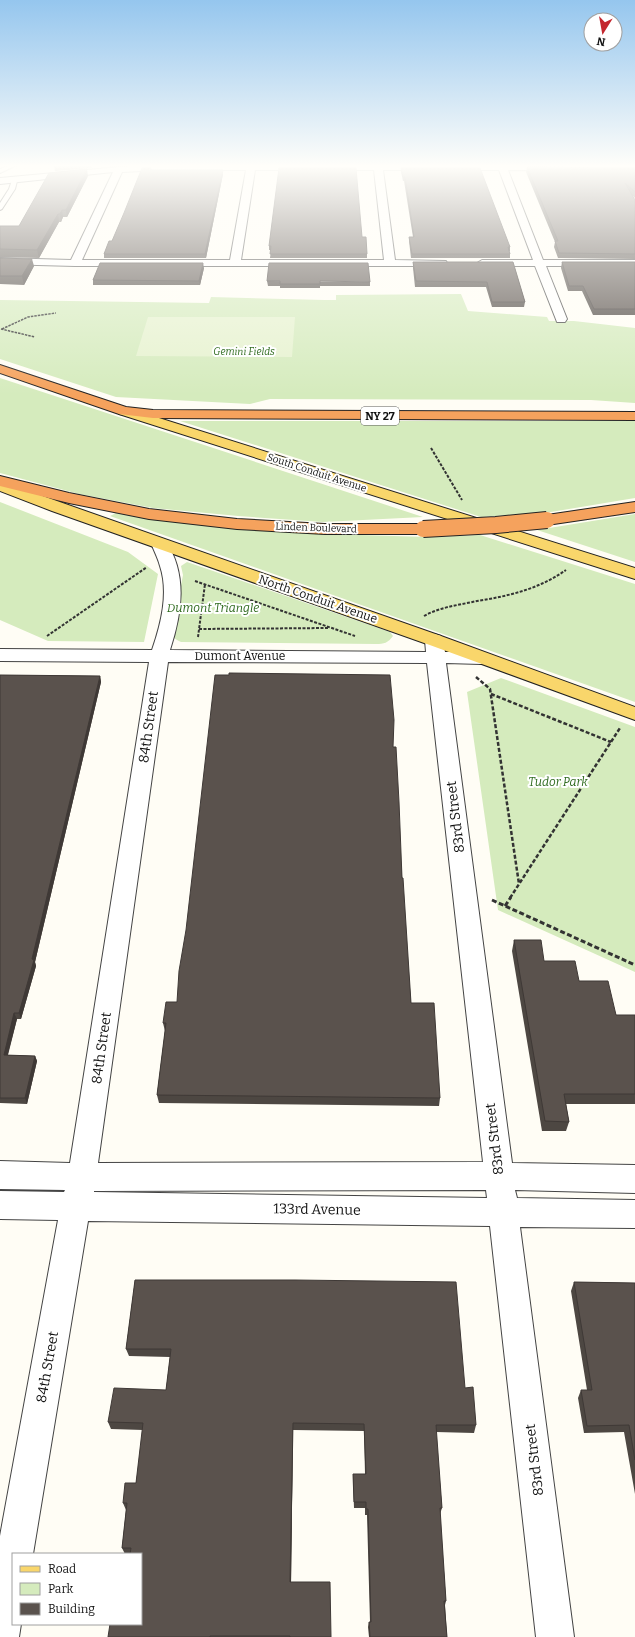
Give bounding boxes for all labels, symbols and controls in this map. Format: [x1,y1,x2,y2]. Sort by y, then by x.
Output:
north arrow [583,12,623,52]
text: N [595,34,607,49]
park label: Gemini Fields [213,346,275,358]
road number: NY 27 [361,407,399,425]
street label: South Conduit Avenue [266,451,368,495]
street label: Linden Boulevard [275,521,357,535]
street label: North Conduit Avenue [257,572,379,626]
park label: Dumont Triangle [167,601,259,615]
street label: Dumont Avenue [195,649,285,663]
street label: 84th Street [135,690,162,764]
park label: Tudor Park [528,775,588,789]
street label: 83rd Street [443,780,468,854]
street label: 84th Street [88,1011,115,1085]
street label: 83rd Street [482,1102,507,1176]
street label: 133rd Avenue [273,1200,361,1219]
street label: 84th Street [33,1330,62,1404]
street label: 83rd Street [522,1423,547,1497]
legend [12,1553,142,1625]
text: Road [48,1562,76,1576]
text: Park [48,1582,74,1596]
text: Building [48,1602,95,1616]

